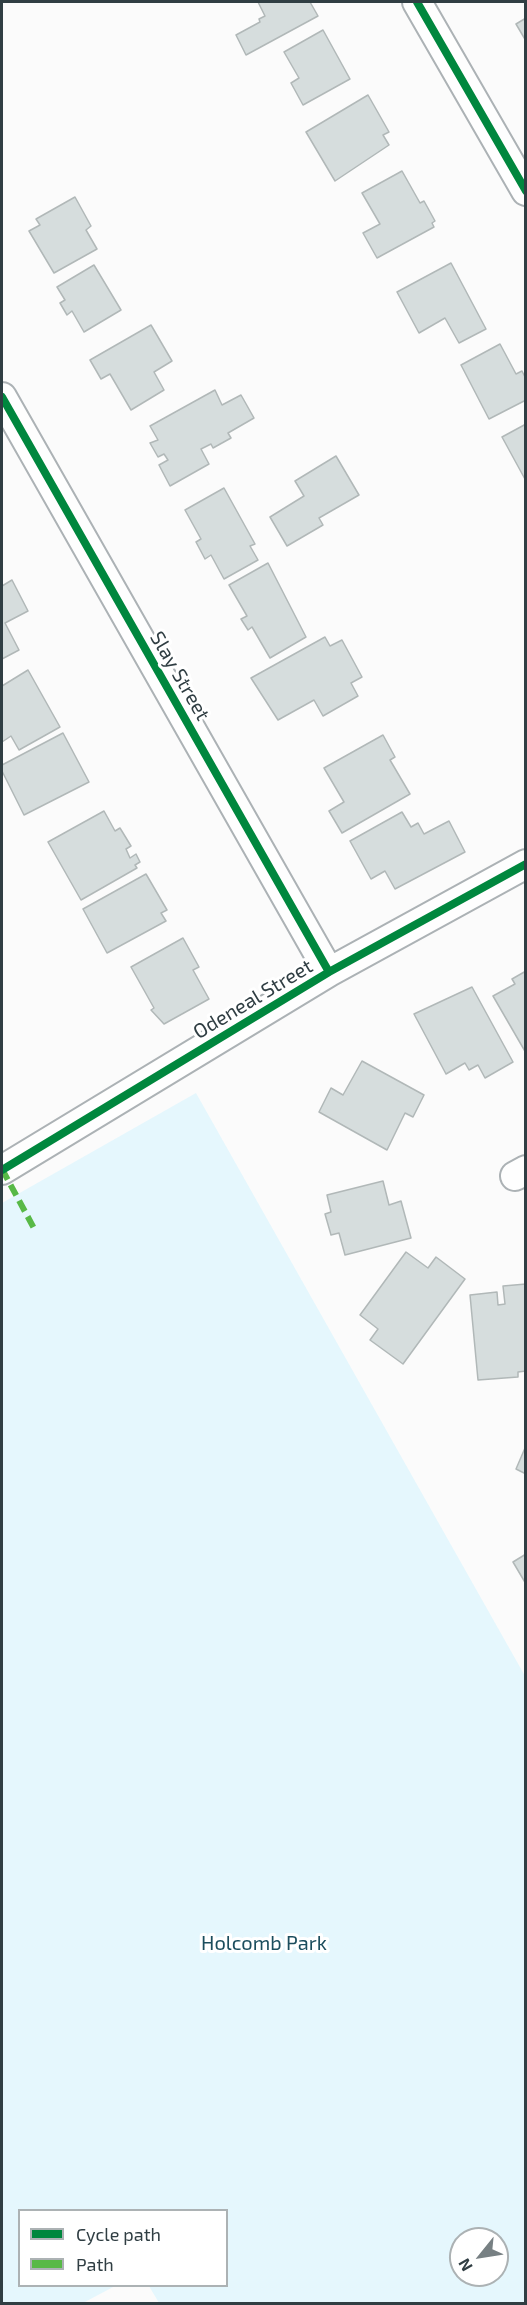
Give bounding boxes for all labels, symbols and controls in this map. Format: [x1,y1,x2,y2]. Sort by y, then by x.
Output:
street label: Slay Street [145,627,215,725]
street label: Odeneal Street [189,954,317,1044]
park label: Holcomb Park [201,1931,327,1955]
legend [18,2209,228,2287]
text: Cycle path [76,2223,161,2245]
north arrow [449,2227,509,2287]
text: Path [76,2253,114,2275]
text: N [454,2255,476,2275]

